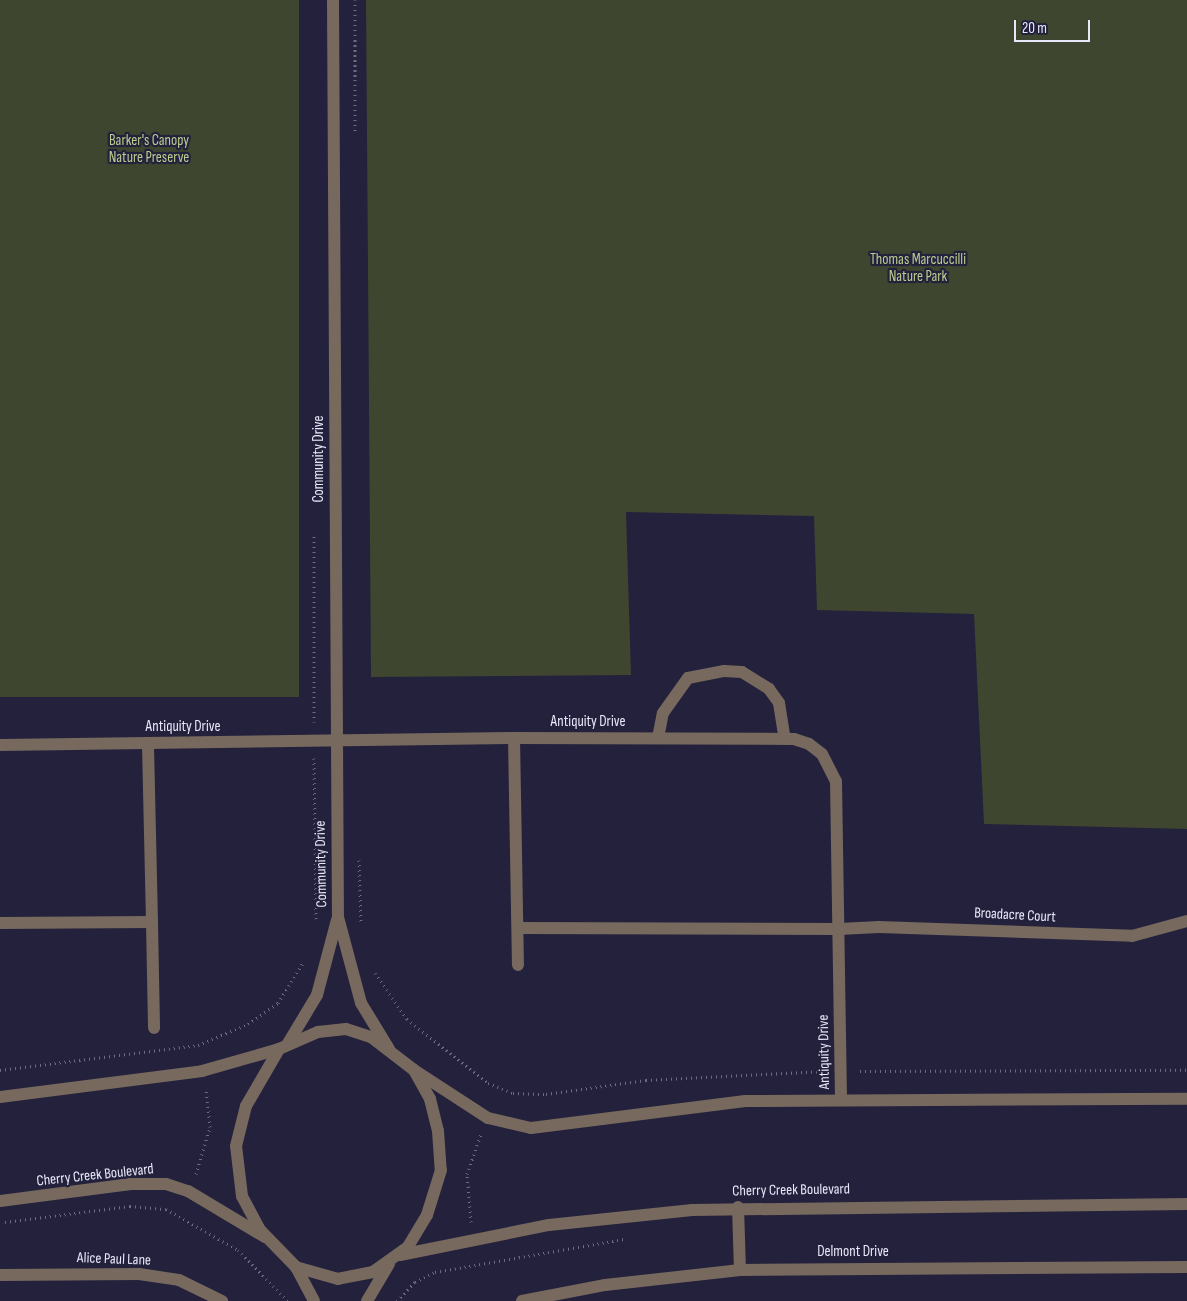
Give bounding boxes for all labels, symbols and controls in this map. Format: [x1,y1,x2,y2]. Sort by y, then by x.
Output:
scale bar [1017,10,1093,42]
text: 20 m [1022,19,1047,38]
park label: Barker's Canopy Nature Preserve [109,131,189,166]
park label: Thomas Marcuccilli Nature Park [870,250,966,285]
street label: Community Drive [310,415,328,503]
street label: Antiquity Drive [551,713,625,731]
street label: Antiquity Drive [146,718,220,736]
street label: Community Drive [311,820,331,908]
street label: Broadacre Court [974,904,1056,926]
street label: Antiquity Drive [814,1014,834,1090]
street label: Cherry Creek Boulevard [36,1160,154,1190]
street label: Cherry Creek Boulevard [732,1180,850,1200]
street label: Delmont Drive [817,1243,889,1261]
street label: Alice Paul Lane [77,1249,151,1269]

